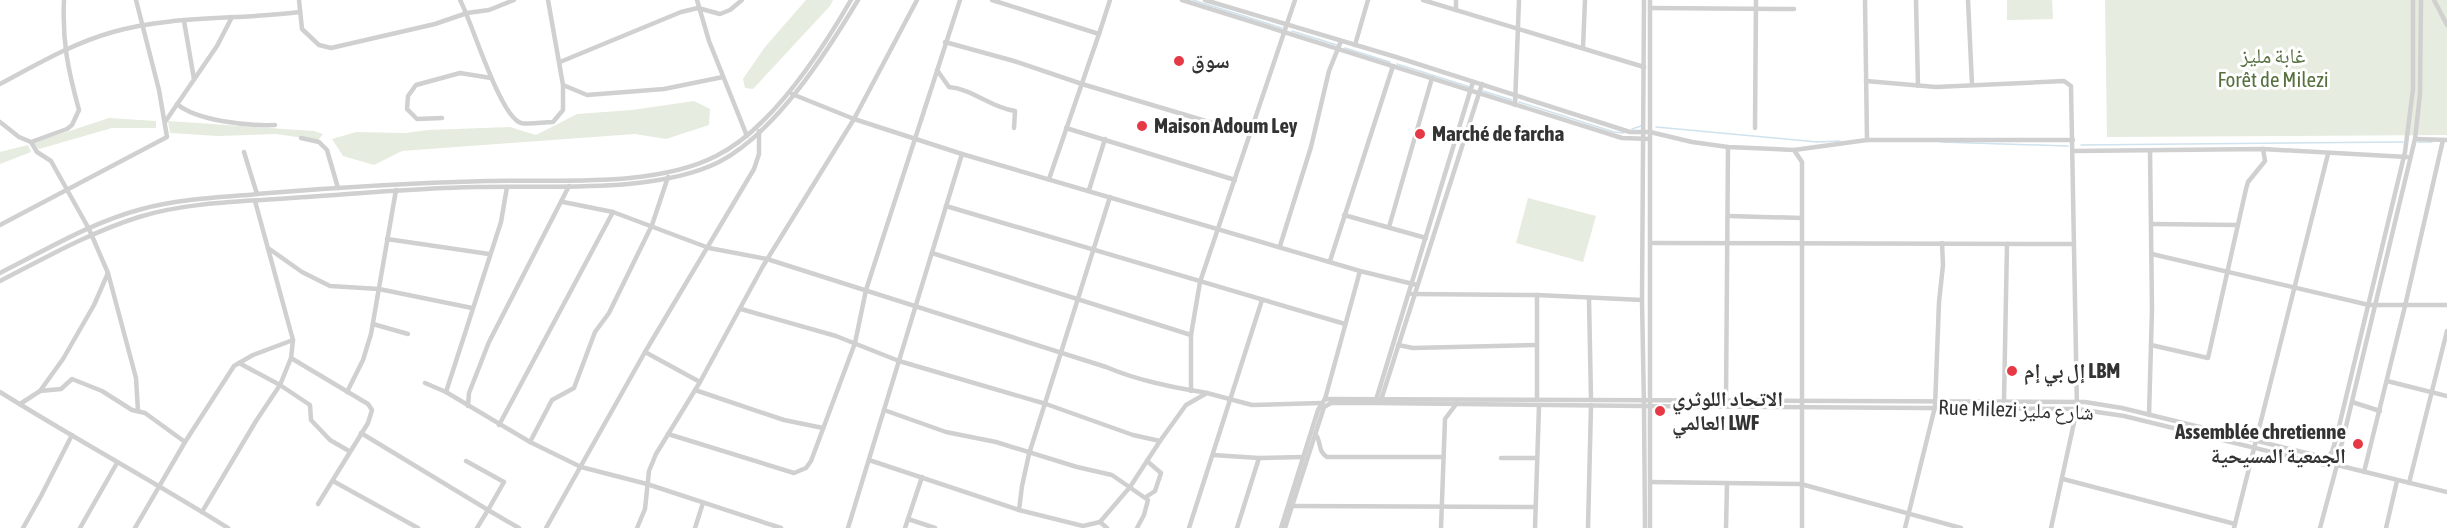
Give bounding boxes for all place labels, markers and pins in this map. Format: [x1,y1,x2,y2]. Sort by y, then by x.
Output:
place label: سوق [1191,48,1230,74]
marker: سوق [1172,54,1186,68]
place label: Maison Adoum Ley [1154,113,1298,137]
marker: Maison Adoum Ley [1135,119,1149,133]
place label: Marché de farcha [1432,121,1564,145]
marker: Marché de farcha [1413,127,1427,141]
place label: إل بي إم LBM [2024,358,2120,387]
marker: إل بي إم LBM [2005,364,2019,378]
place label: الاتحاد اللوثري العالمي LWF [1672,386,1783,439]
marker: الاتحاد اللوثري العالمي LWF [1653,404,1667,418]
place label: Assemblée chretienne الجمعية المسيحية [2174,419,2346,468]
marker: Assemblée chretienne الجمعية المسيحية [2351,437,2365,451]

